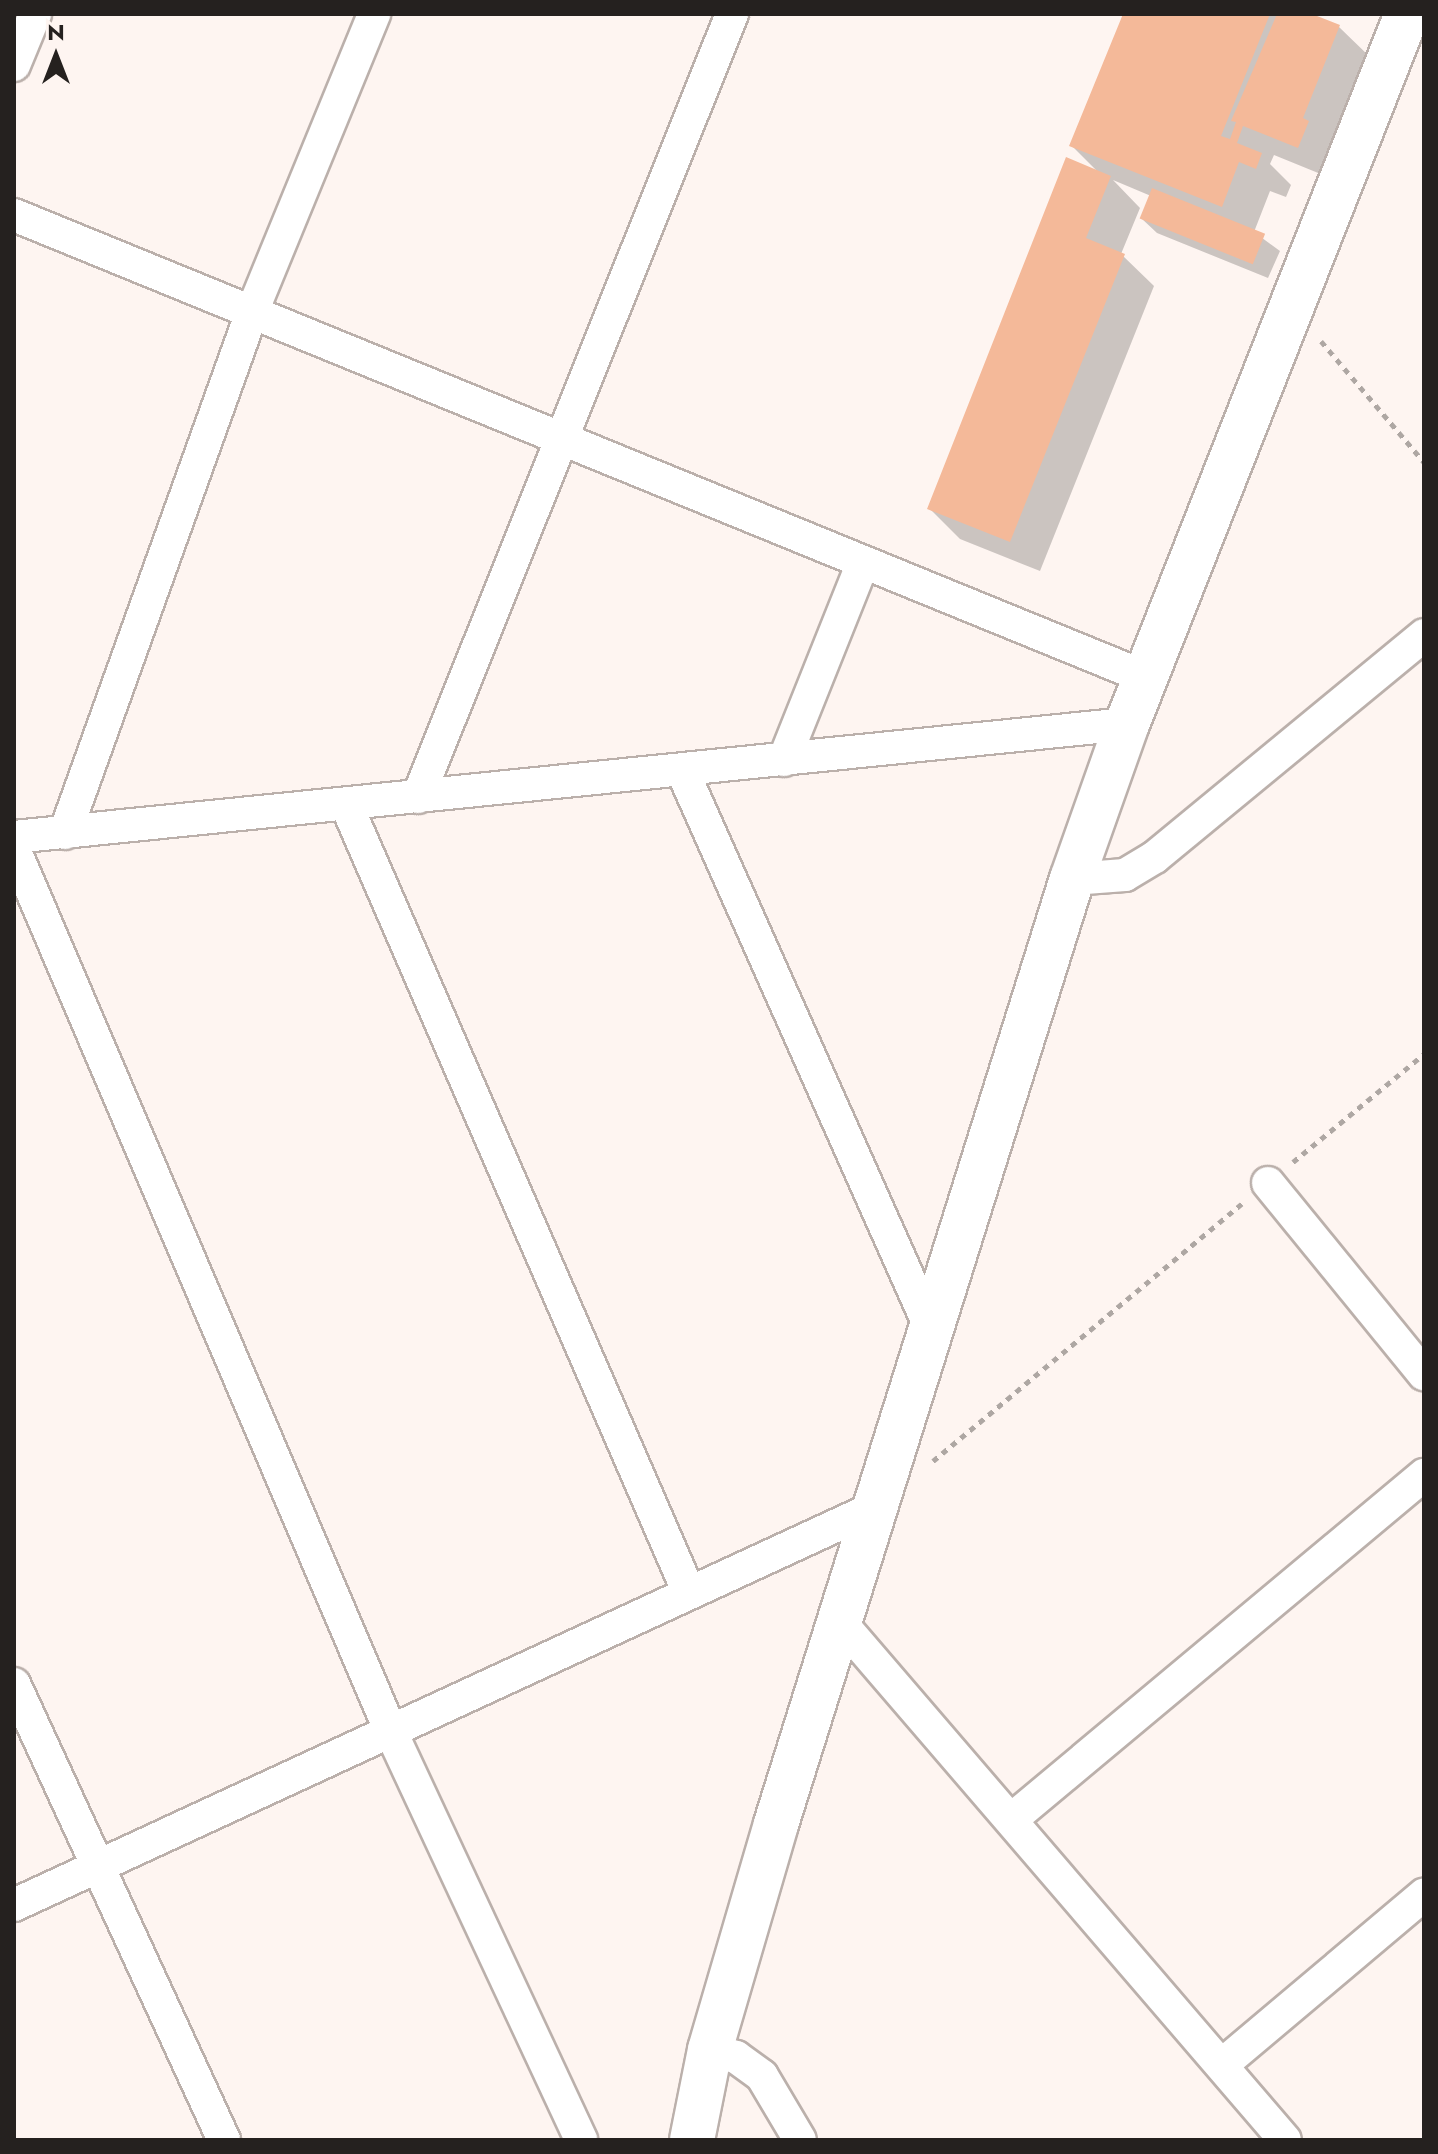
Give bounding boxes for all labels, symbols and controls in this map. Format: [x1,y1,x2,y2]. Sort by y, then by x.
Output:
north arrow [16,16,96,96]
text: N [47,16,65,48]

